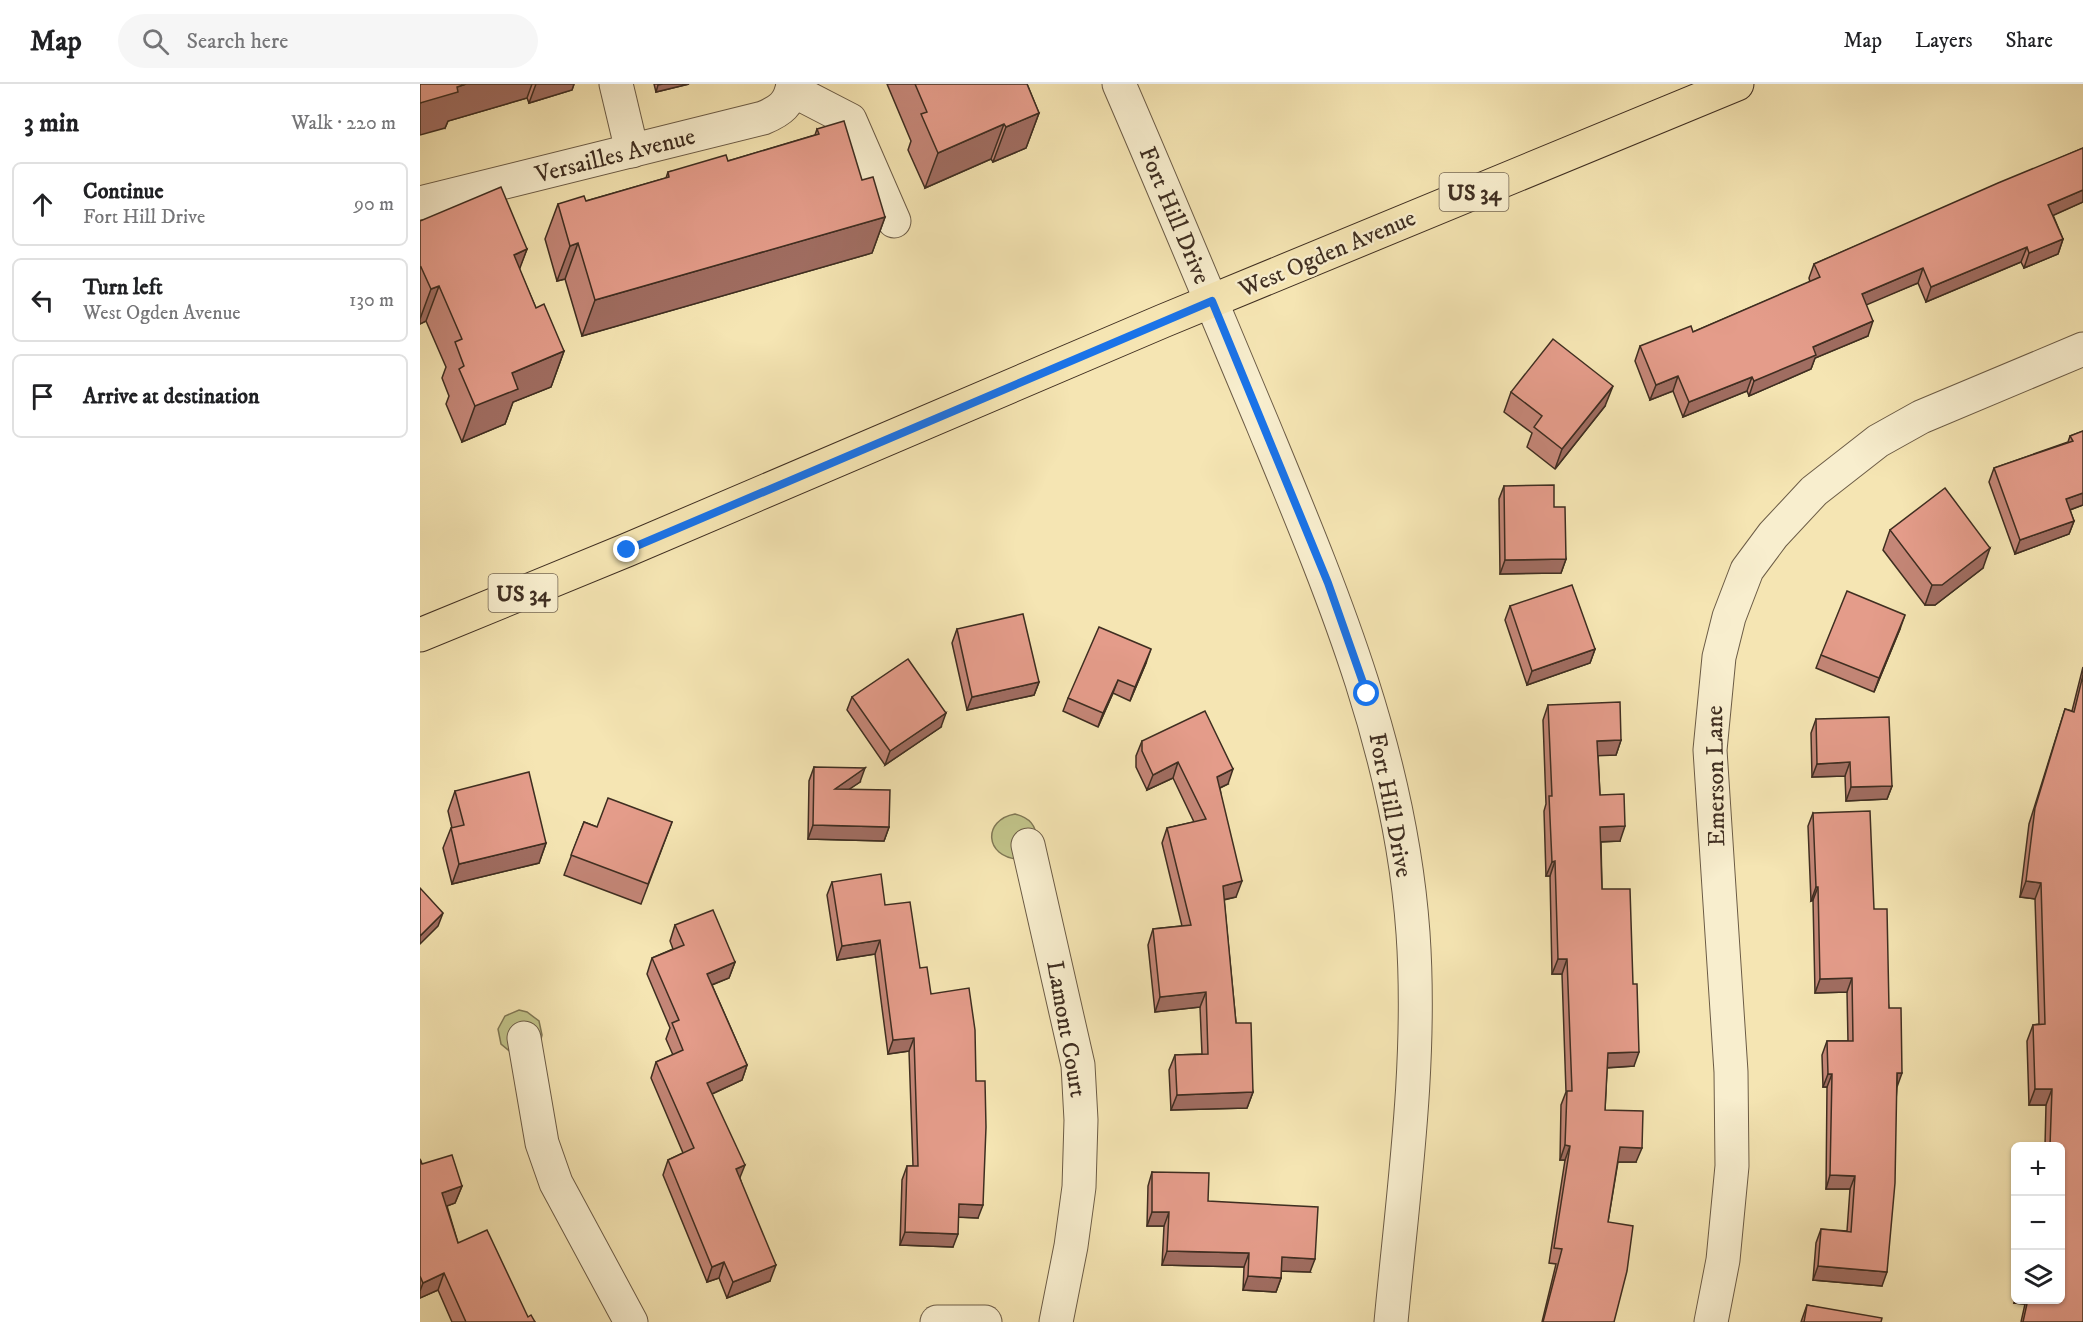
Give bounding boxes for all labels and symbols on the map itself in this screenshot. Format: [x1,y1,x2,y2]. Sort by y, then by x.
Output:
street label: Versailles Avenue [531,122,698,191]
street label: Fort Hill Drive [1132,142,1217,289]
road number: US 34 [1440,173,1508,211]
street label: West Ogden Avenue [1234,203,1420,305]
route end [613,536,639,562]
road number: US 34 [488,574,558,612]
route start [1353,680,1379,706]
street label: Emerson Lane [1700,705,1732,847]
street label: Fort Hill Drive [1361,730,1419,880]
street label: Lamont Court [1039,959,1093,1100]

